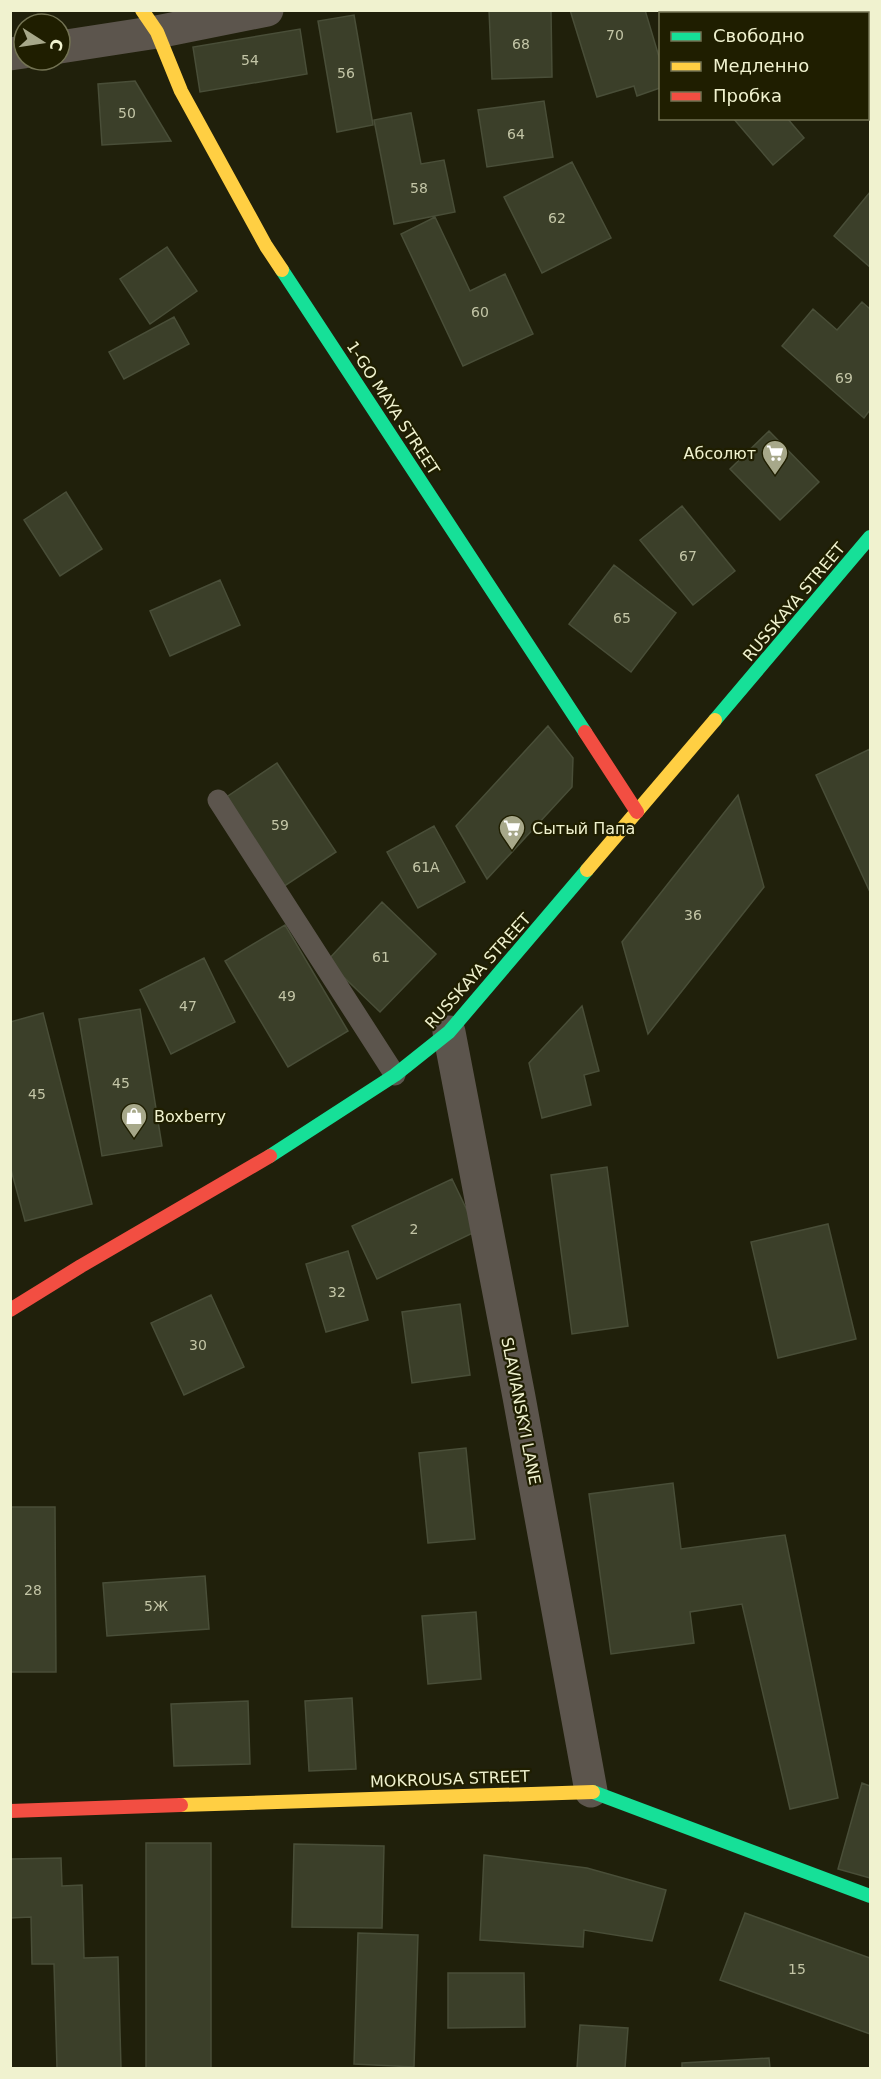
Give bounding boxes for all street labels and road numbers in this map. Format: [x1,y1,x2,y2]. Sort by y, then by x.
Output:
street label: 1-GO MAYA STREET [343,338,443,479]
street label: RUSSKAYA STREET [739,539,849,665]
street label: RUSSKAYA STREET [421,909,535,1033]
street label: SLAVIANSKYI LANE [497,1336,545,1486]
street label: MOKROUSA STREET [370,1767,530,1791]

